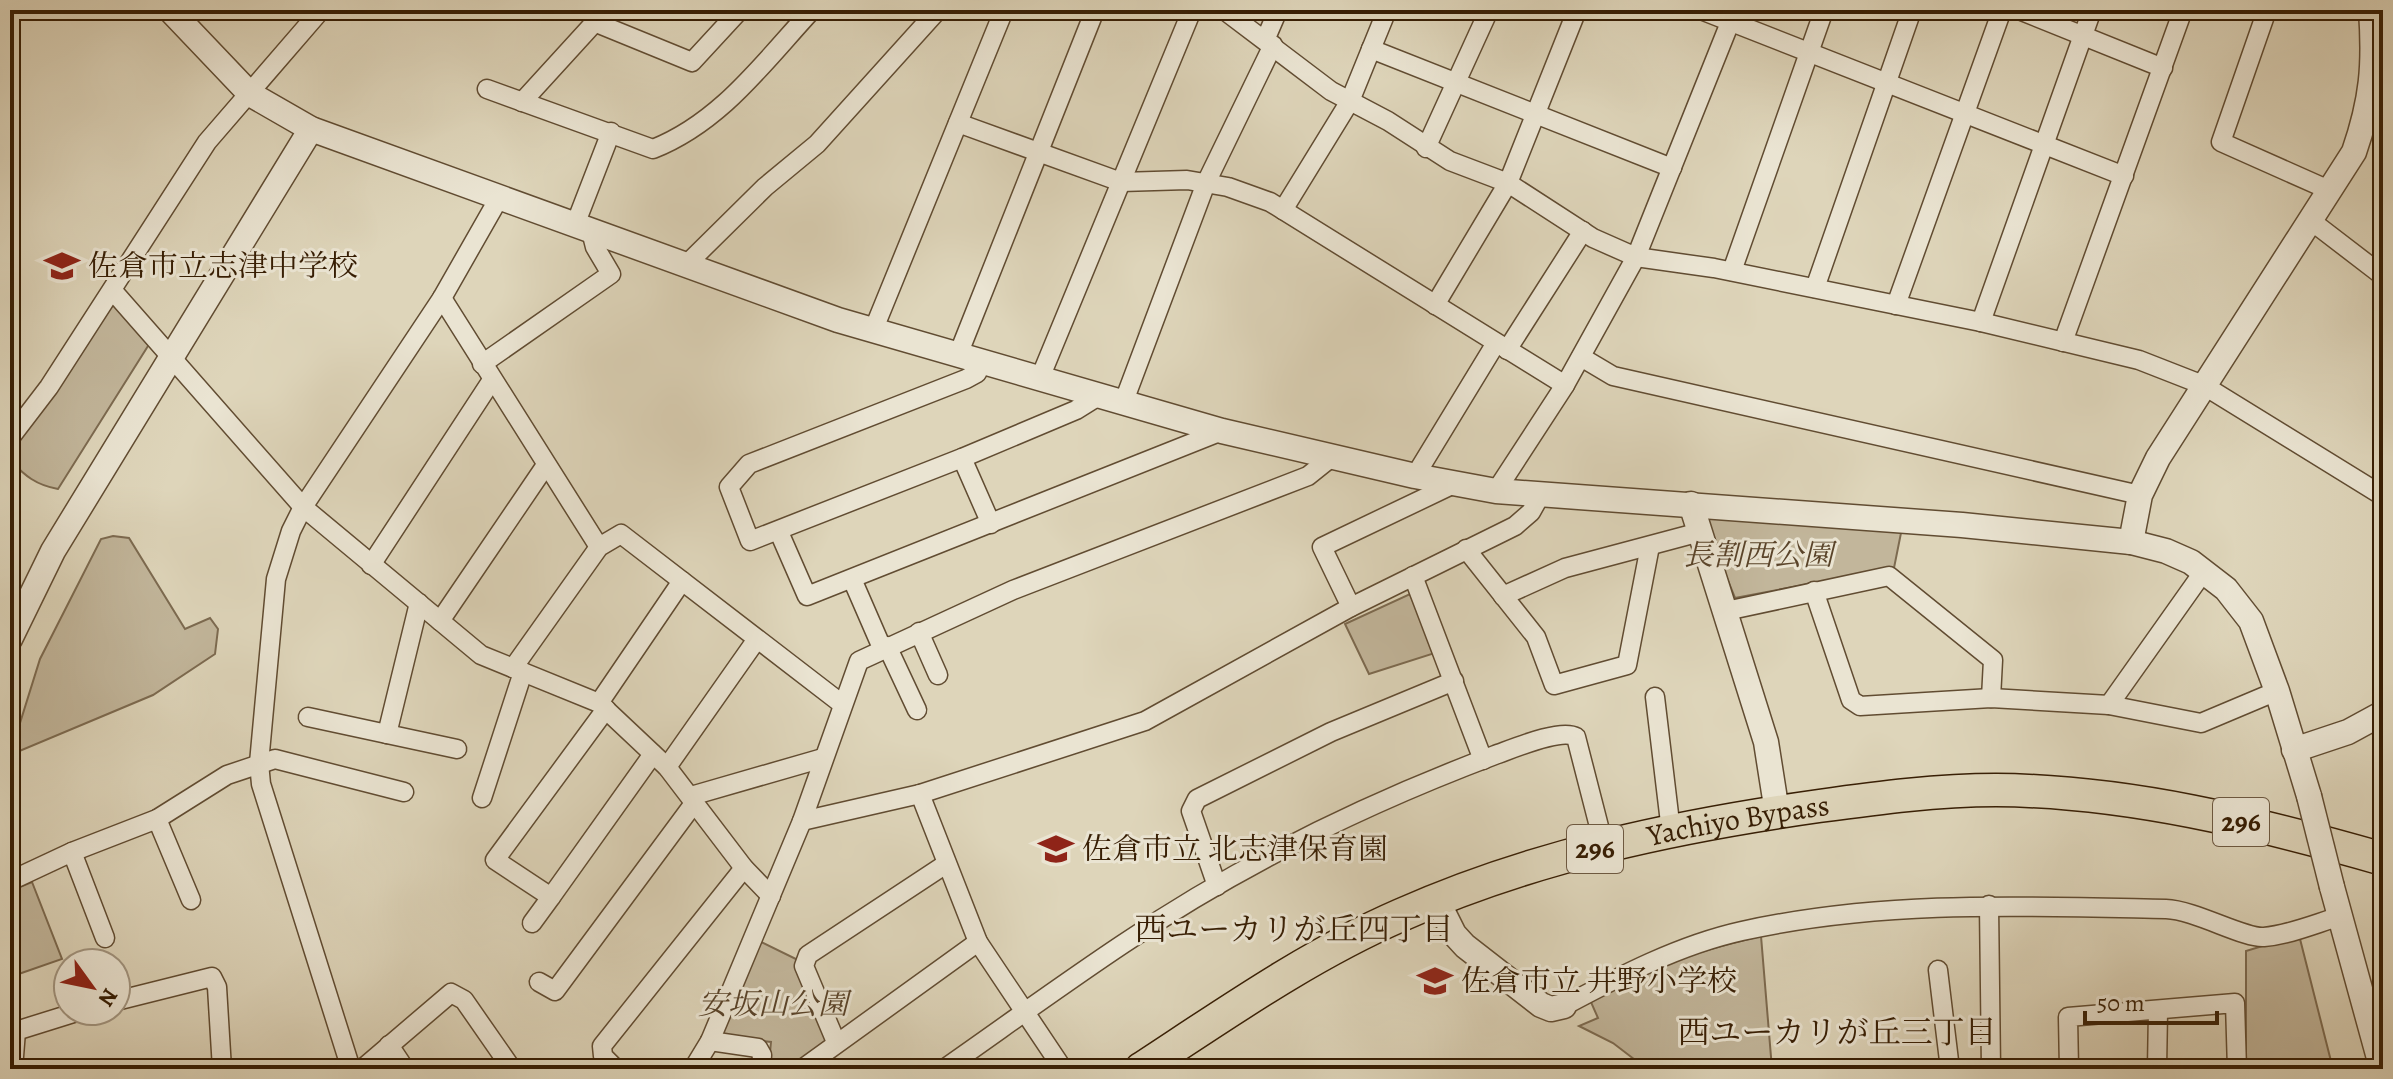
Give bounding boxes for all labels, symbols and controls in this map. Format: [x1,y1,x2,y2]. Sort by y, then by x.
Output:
place label: 佐倉市立志津中学校 [88,246,358,286]
school or university icon: 佐倉市立志津中学校 [43,247,81,285]
park label: 長割西公園 [1683,535,1838,575]
street label: Yachiyo Bypass [1642,785,1832,856]
road number: 296 [2213,798,2269,846]
road number: 296 [1567,825,1623,873]
place label: 佐倉市立 北志津保育園 [1082,829,1388,869]
school or university icon: 佐倉市立 北志津保育園 [1037,830,1075,868]
district label: 西ユーカリが丘四丁目 [1134,907,1454,951]
north arrow [52,947,132,1027]
place label: 佐倉市立 井野小学校 [1461,961,1737,1001]
school or university icon: 佐倉市立 井野小学校 [1416,962,1454,1000]
scale bar [2085,975,2217,1025]
text: N [91,982,125,1012]
park label: 安坂山公園 [698,984,853,1024]
text: 50 m [2097,987,2145,1019]
district label: 西ユーカリが丘三丁目 [1677,1010,1997,1054]

